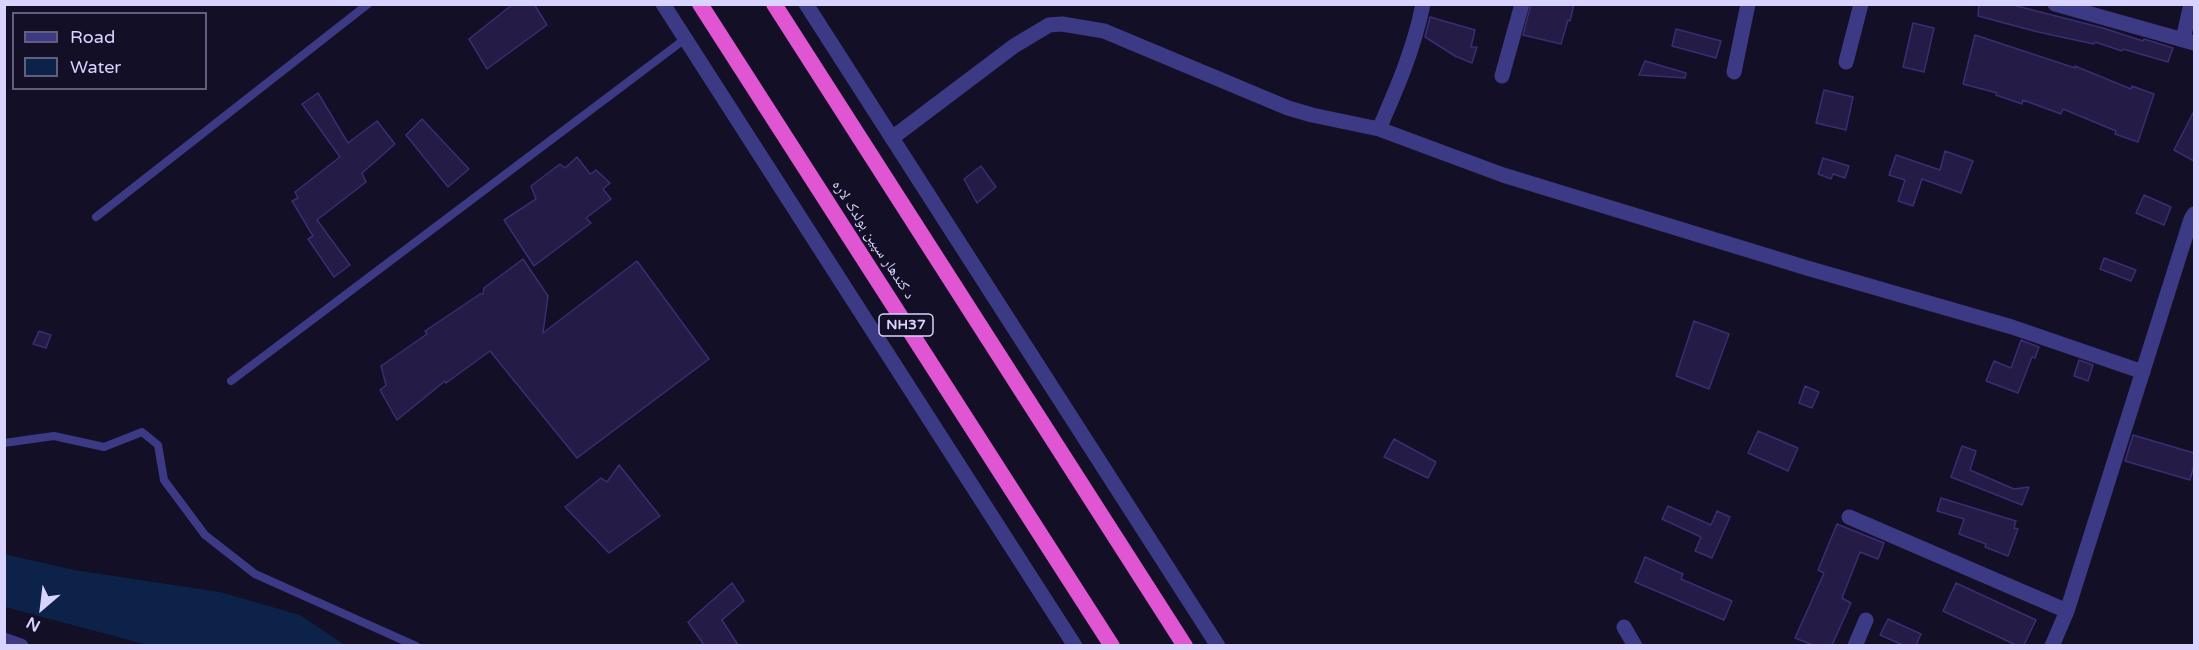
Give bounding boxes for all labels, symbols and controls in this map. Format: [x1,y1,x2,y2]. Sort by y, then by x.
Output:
legend [12,12,207,90]
text: Road [70,26,115,48]
text: Water [70,56,121,78]
street label: د کندهار سپین بولدک لاره [828,177,918,303]
road number: NH37 [879,314,933,336]
north arrow [12,578,72,638]
text: N [23,612,44,636]

